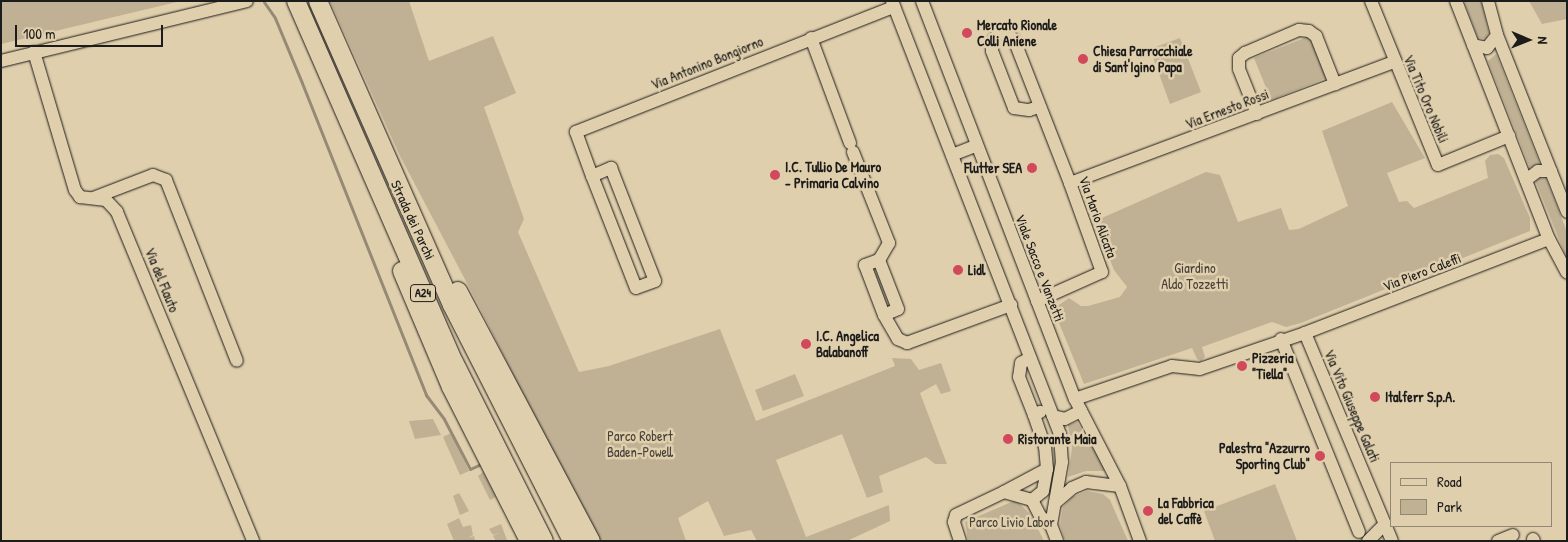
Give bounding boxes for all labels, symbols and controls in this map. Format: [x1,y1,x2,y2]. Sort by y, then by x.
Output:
scale bar [18,15,165,47]
north arrow [1503,15,1553,65]
place label: Mercato Rionale Colli Aniene [977,17,1057,49]
text: 100 m [23,23,56,44]
marker: Mercato Rionale Colli Aniene [961,27,973,39]
street label: Via Antonino Bongiorno [648,33,766,93]
text: N [1534,36,1553,44]
place label: Chiesa Parrocchiale di Sant'Igino Papa [1093,43,1193,75]
street label: Via Tito Oro Nobili [1400,52,1452,146]
marker: Chiesa Parrocchiale di Sant'Igino Papa [1077,53,1089,65]
street label: Via Ernesto Rossi [1183,85,1271,133]
place label: I.C. Tullio De Mauro - Primaria Calvino [785,159,881,192]
place label: Flutter SEA [964,160,1022,176]
marker: Flutter SEA [1026,162,1038,174]
marker: I.C. Tullio De Mauro - Primaria Calvino [769,169,781,181]
street label: Via Mario Alicata [1075,174,1121,260]
street label: Strada dei Parchi [387,178,439,262]
street label: Viale Sacco e Vanzetti [1012,212,1068,324]
street label: Via del Flauto [141,245,183,315]
street label: Via Piero Caleffi [1381,249,1463,295]
park label: Giardino Aldo Tozzetti [1161,260,1229,292]
place label: Lidl [968,262,986,278]
marker: Lidl [952,264,964,276]
road number: A24 [409,284,437,302]
place label: I.C. Angelica Balabanoff [816,328,879,361]
marker: I.C. Angelica Balabanoff [800,338,812,350]
street label: Via Vito Giuseppe Galati [1321,347,1383,465]
place label: Pizzeria "Tiella" [1252,350,1293,382]
marker: Pizzeria "Tiella" [1236,360,1248,372]
place label: Italferr S.p.A. [1385,389,1455,405]
marker: Italferr S.p.A. [1369,391,1381,403]
park label: Parco Robert Baden-Powell [607,428,673,461]
place label: Ristorante Maia [1018,431,1097,447]
marker: Ristorante Maia [1002,433,1014,445]
place label: Palestra "Azzurro Sporting Club" [1219,440,1310,472]
marker: Palestra "Azzurro Sporting Club" [1314,450,1326,462]
legend [1390,462,1553,527]
text: Road [1437,471,1462,492]
place label: La Fabbrica del Caffè [1158,495,1214,528]
text: Park [1437,496,1462,517]
marker: La Fabbrica del Caffè [1142,505,1154,517]
park label: Parco Livio Labor [969,514,1055,530]

